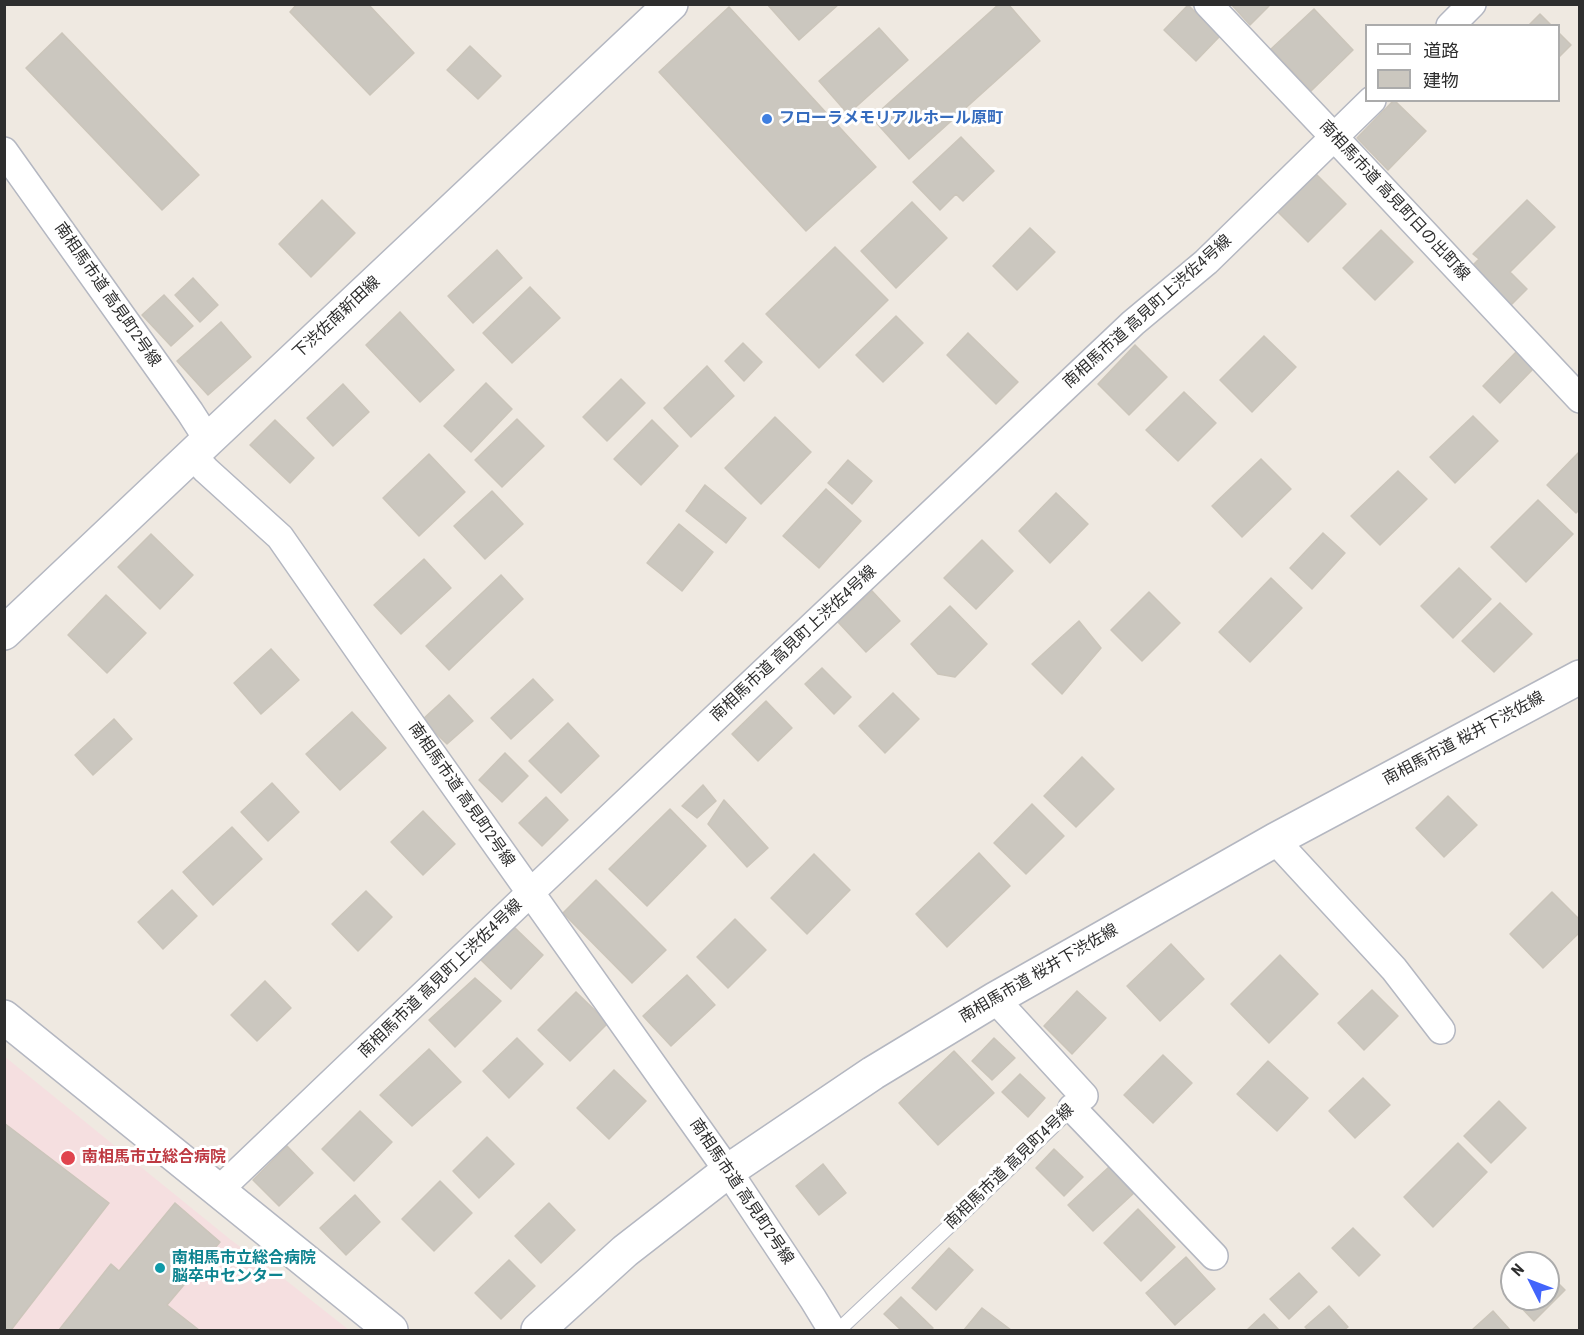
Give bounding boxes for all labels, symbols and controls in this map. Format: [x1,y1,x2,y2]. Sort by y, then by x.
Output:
legend [1365,24,1560,102]
text: 道路 [1423,40,1459,61]
text: 建物 [1423,70,1459,91]
place label: フローラメモリアルホール原町 [779,109,1003,129]
marker: フローラメモリアルホール原町 [760,112,774,126]
street label: 南相馬市道 高見町日の出町線 [1315,117,1473,285]
street label: 南相馬市道 高見町2号線 [50,219,164,371]
street label: 南相馬市道 高見町上渋佐4号線 [1060,231,1236,393]
street label: 下渋佐南新田線 [289,273,385,363]
street label: 南相馬市道 高見町上渋佐4号線 [707,562,881,726]
street label: 南相馬市道 桜井下渋佐線 [1380,688,1548,790]
street label: 南相馬市道 高見町2号線 [404,719,518,871]
street label: 南相馬市道 高見町上渋佐4号線 [355,896,527,1062]
street label: 南相馬市道 桜井下渋佐線 [956,921,1122,1027]
street label: 南相馬市道 高見町4号線 [942,1101,1078,1233]
street label: 南相馬市道 高見町2号線 [685,1116,797,1268]
place label: 南相馬市立総合病院 [82,1148,226,1168]
marker: 南相馬市立総合病院 [59,1149,77,1167]
place label: 南相馬市立総合病院 脳卒中センター [172,1249,316,1287]
north arrow [1500,1251,1560,1311]
text: N [1507,1260,1528,1280]
marker: 南相馬市立総合病院 脳卒中センター [153,1261,167,1275]

